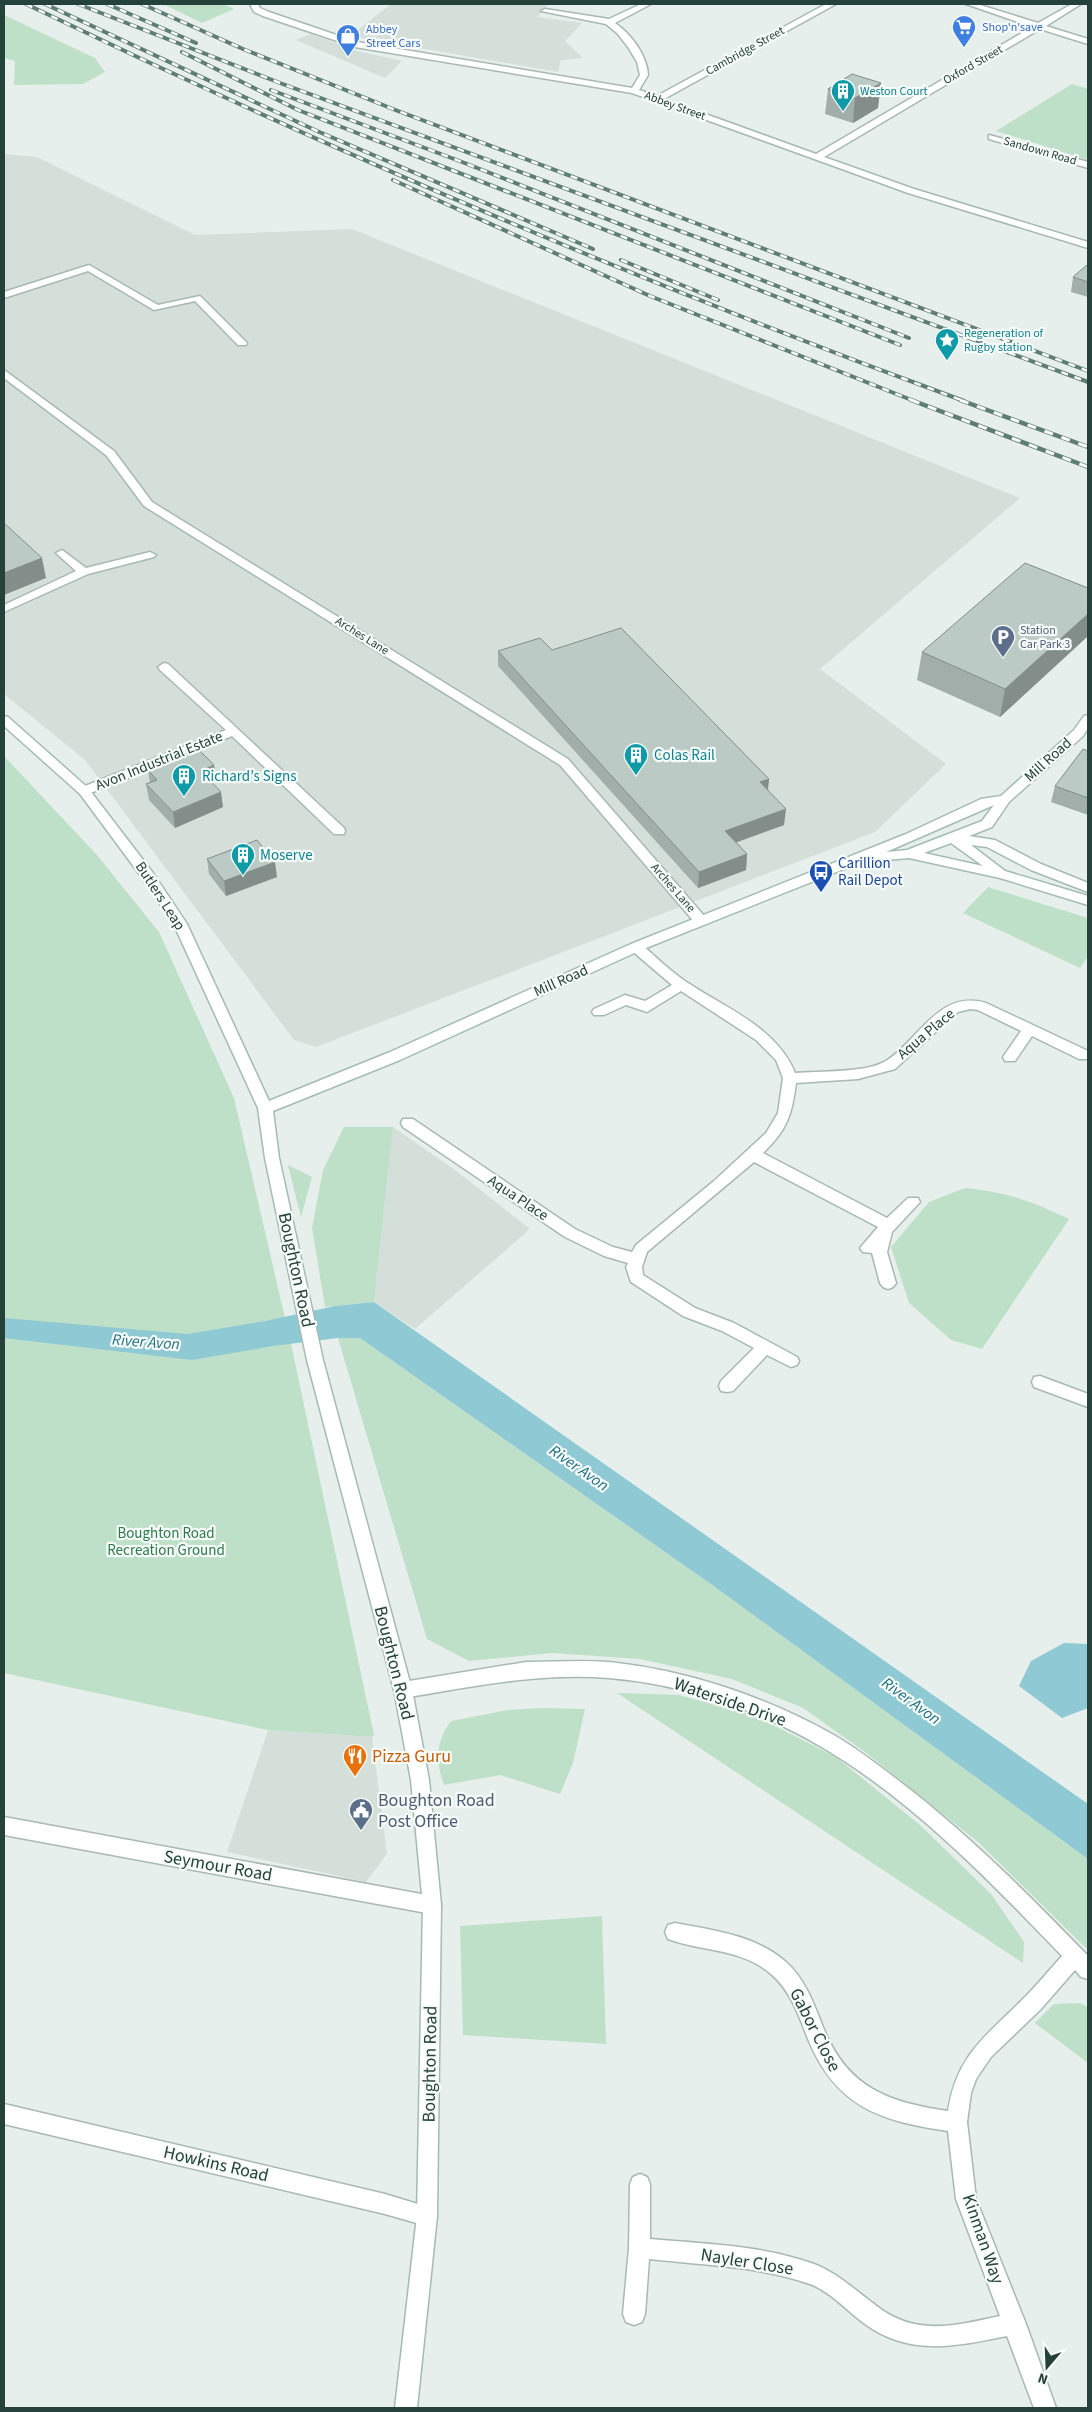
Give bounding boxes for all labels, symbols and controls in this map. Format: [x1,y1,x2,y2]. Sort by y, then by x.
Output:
supermarket icon: Shop'n'save [951,14,977,48]
place label: Shop'n'save [982,19,1043,36]
place label: Abbey Street Cars [366,21,421,52]
street label: Cambridge Street [703,22,787,80]
shop icon: Abbey Street Cars [335,23,361,57]
street label: Oxford Street [940,41,1006,89]
building icon: Weston Court [830,78,856,112]
place label: Weston Court [860,83,928,100]
street label: Abbey Street [642,87,708,125]
street label: Sandown Road [1001,132,1079,170]
place label: Regeneration of Rugby station [964,325,1044,356]
place icon: Regeneration of Rugby station [934,327,960,361]
street label: Arches Lane [332,613,392,659]
place label: Station Car Park 3 [1020,622,1070,653]
parking icon: Station Car Park 3 [990,624,1016,658]
street label: Avon Industrial Estate [92,726,226,796]
street label: Mill Road [1020,733,1076,787]
building icon: Colas Rail [623,742,649,776]
place label: Colas Rail [654,745,715,766]
building icon: Richard’s Signs [171,763,197,797]
place label: Richard’s Signs [202,766,296,787]
building icon: Moserve [230,842,256,876]
place label: Moserve [260,845,313,866]
place label: Carillion Rail Depot [838,853,903,891]
street label: Butlers Leap [130,858,190,934]
bus stop icon: Carillion Rail Depot [808,859,834,893]
street label: Arches Lane [647,860,699,916]
street label: Mill Road [530,960,592,1002]
street label: Aqua Place [893,1004,959,1064]
street label: Aqua Place [484,1170,552,1226]
street label: Boughton Road [272,1210,320,1330]
water label: River Avon [111,1329,181,1355]
water label: River Avon [545,1440,613,1496]
park label: Boughton Road Recreation Ground [107,1523,225,1561]
street label: Boughton Road [368,1603,420,1723]
street label: Waterside Drive [671,1671,790,1733]
water label: River Avon [877,1672,945,1730]
restaurant icon: Pizza Guru [342,1743,368,1777]
place label: Pizza Guru [372,1744,451,1769]
place label: Boughton Road Post Office [378,1788,495,1834]
public building icon: Boughton Road Post Office [348,1797,374,1831]
street label: Seymour Road [162,1844,274,1888]
street label: Gabor Close [783,1984,847,2076]
street label: Boughton Road [416,2005,444,2123]
street label: Howkins Road [161,2140,271,2188]
street label: Kinman Way [956,2191,1010,2288]
street label: Nayler Close [699,2242,795,2282]
north arrow [1022,2342,1072,2392]
text: N [1035,2367,1051,2389]

